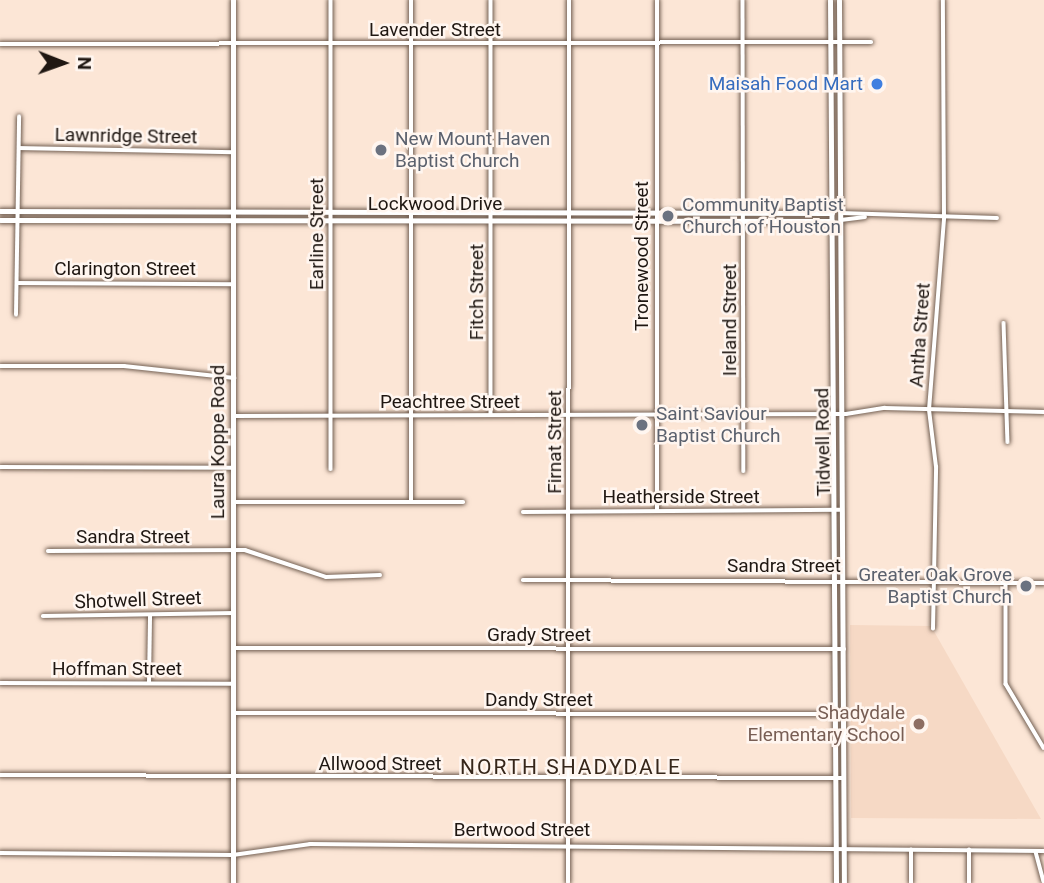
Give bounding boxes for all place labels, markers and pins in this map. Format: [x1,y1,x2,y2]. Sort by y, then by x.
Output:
place label: Maisah Food Mart [709,73,863,95]
marker: Maisah Food Mart [869,76,885,92]
place label: New Mount Haven Baptist Church [395,128,550,172]
marker: New Mount Haven Baptist Church [373,142,389,158]
place label: Community Baptist Church of Houston [682,194,844,238]
marker: Community Baptist Church of Houston [660,208,676,224]
place label: Saint Saviour Baptist Church [656,403,780,447]
marker: Saint Saviour Baptist Church [634,417,650,433]
place label: Greater Oak Grove Baptist Church [858,564,1012,608]
marker: Greater Oak Grove Baptist Church [1018,578,1034,594]
place label: Shadydale Elementary School [747,702,905,746]
marker: Shadydale Elementary School [911,716,927,732]

